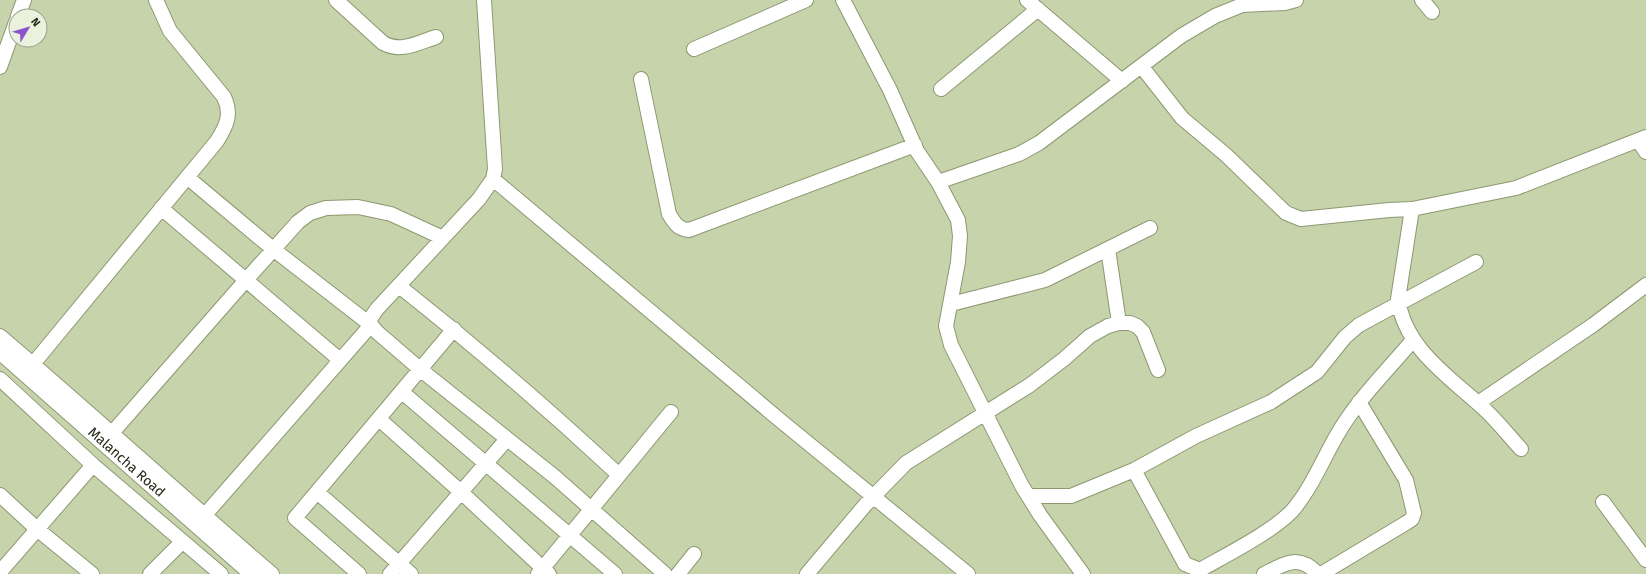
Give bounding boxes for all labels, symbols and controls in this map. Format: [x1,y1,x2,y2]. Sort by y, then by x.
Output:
north arrow [8,8,48,48]
text: N [28,15,43,29]
street label: Malancha Road [85,423,169,500]

